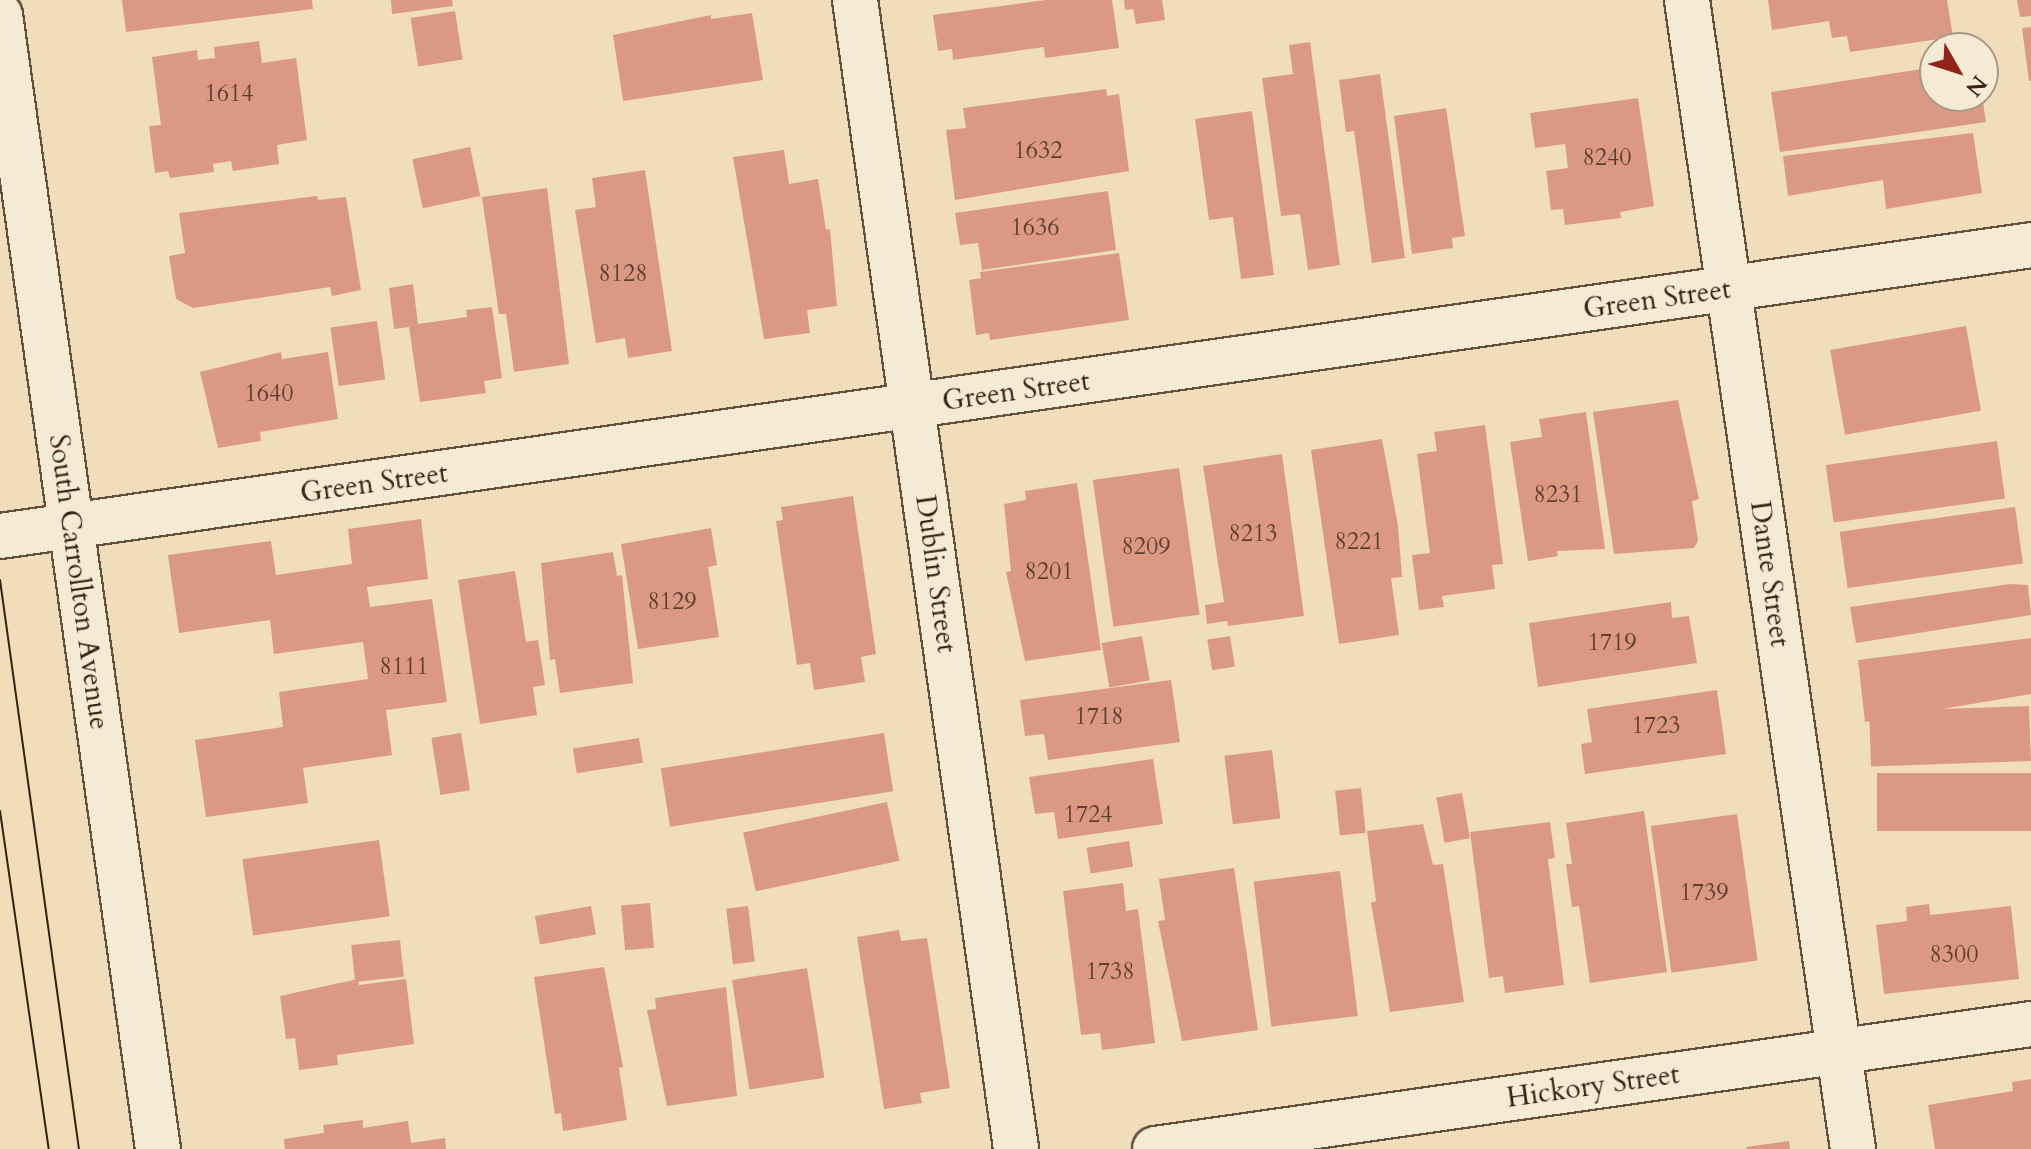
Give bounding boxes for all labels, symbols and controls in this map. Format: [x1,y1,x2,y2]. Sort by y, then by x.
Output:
north arrow [1919,32,1999,112]
text: N [1958,69,1994,103]
house number: 1614 [204,80,254,108]
house number: 1632 [1013,137,1063,165]
house number: 8240 [1582,144,1632,172]
house number: 1636 [1010,214,1060,242]
house number: 8128 [598,260,648,288]
street label: Green Street [1581,272,1733,326]
street label: Green Street [940,364,1092,418]
house number: 1640 [244,380,294,408]
street label: South Carrollton Avenue [42,432,116,732]
street label: Green Street [298,456,450,510]
house number: 8231 [1533,481,1583,509]
street label: Dublin Street [908,493,964,655]
street label: Dante Street [1743,499,1797,649]
house number: 8213 [1228,520,1278,548]
house number: 8221 [1334,528,1384,556]
house number: 8209 [1121,533,1171,561]
house number: 8201 [1024,558,1074,586]
house number: 8129 [647,588,697,616]
house number: 1719 [1587,629,1637,657]
house number: 8111 [379,653,429,681]
house number: 1718 [1074,703,1124,731]
house number: 1723 [1631,712,1681,740]
house number: 1724 [1063,801,1113,829]
house number: 1739 [1679,879,1729,907]
house number: 8300 [1929,941,1979,969]
house number: 1738 [1085,958,1135,986]
street label: Hickory Street [1504,1057,1682,1115]

